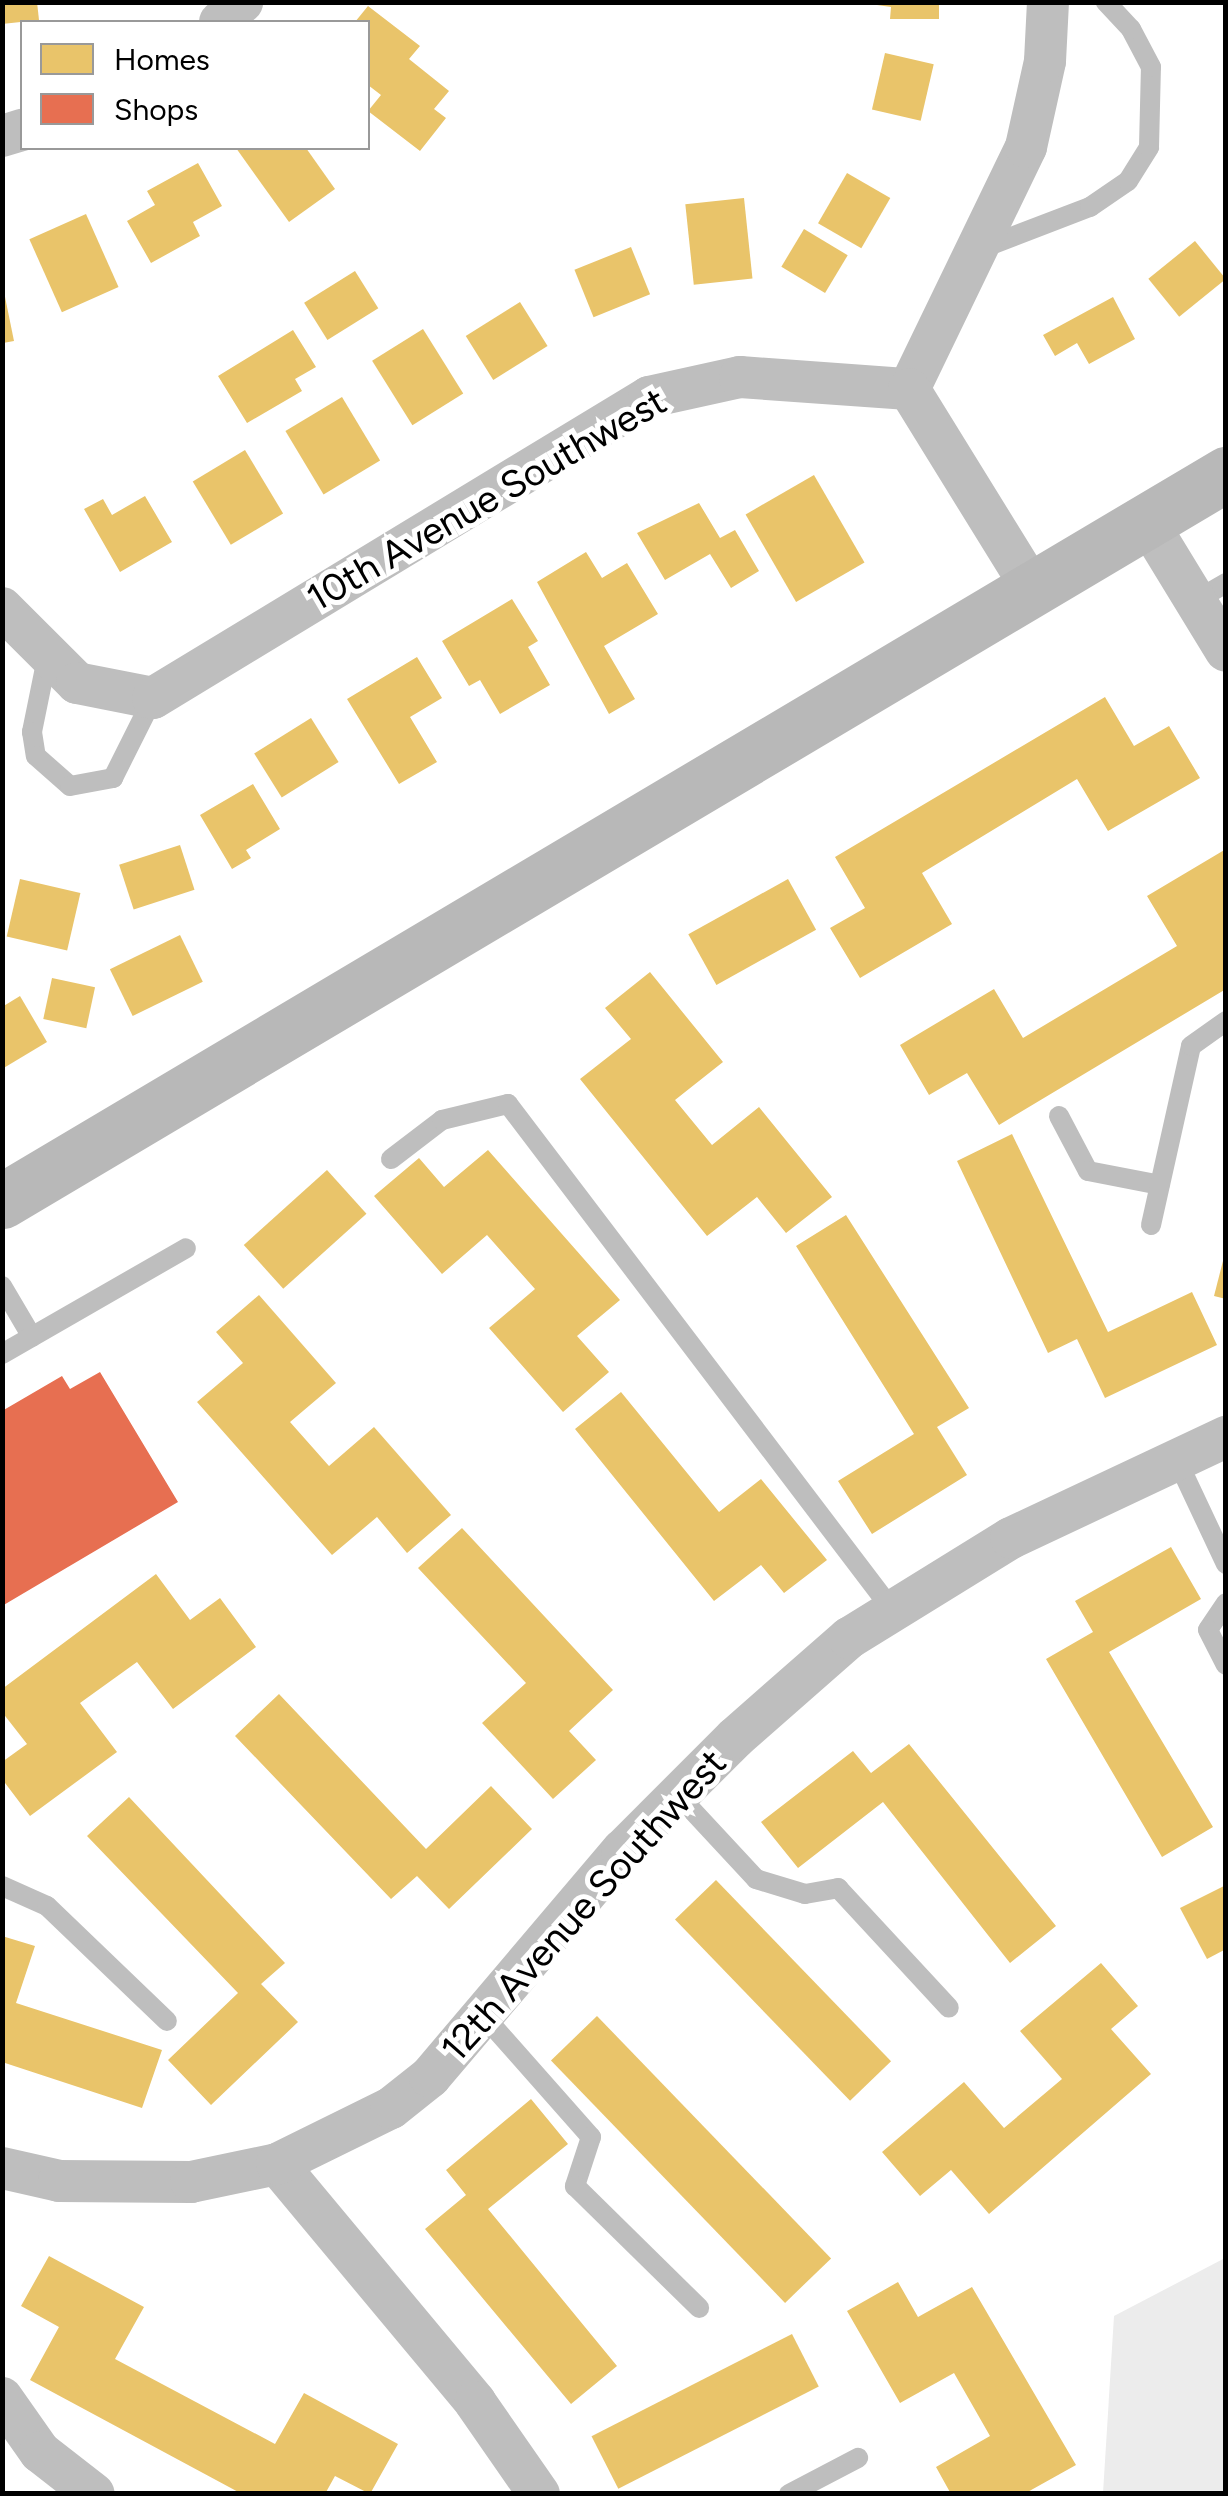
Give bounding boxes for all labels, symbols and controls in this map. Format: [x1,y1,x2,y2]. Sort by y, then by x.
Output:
legend [20,20,370,150]
text: Homes [114,41,210,78]
text: Shops [114,91,198,128]
street label: 10th Avenue Southwest [299,379,675,621]
street label: 12th Avenue Southwest [432,1741,736,2071]

